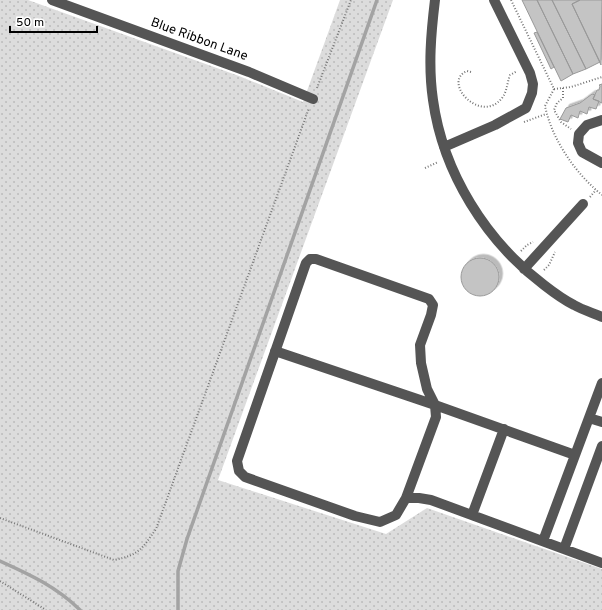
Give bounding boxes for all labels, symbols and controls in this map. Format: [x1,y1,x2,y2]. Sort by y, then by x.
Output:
scale bar [10,8,97,34]
text: 50 m [16,15,44,31]
street label: Blue Ribbon Lane [148,15,250,65]

